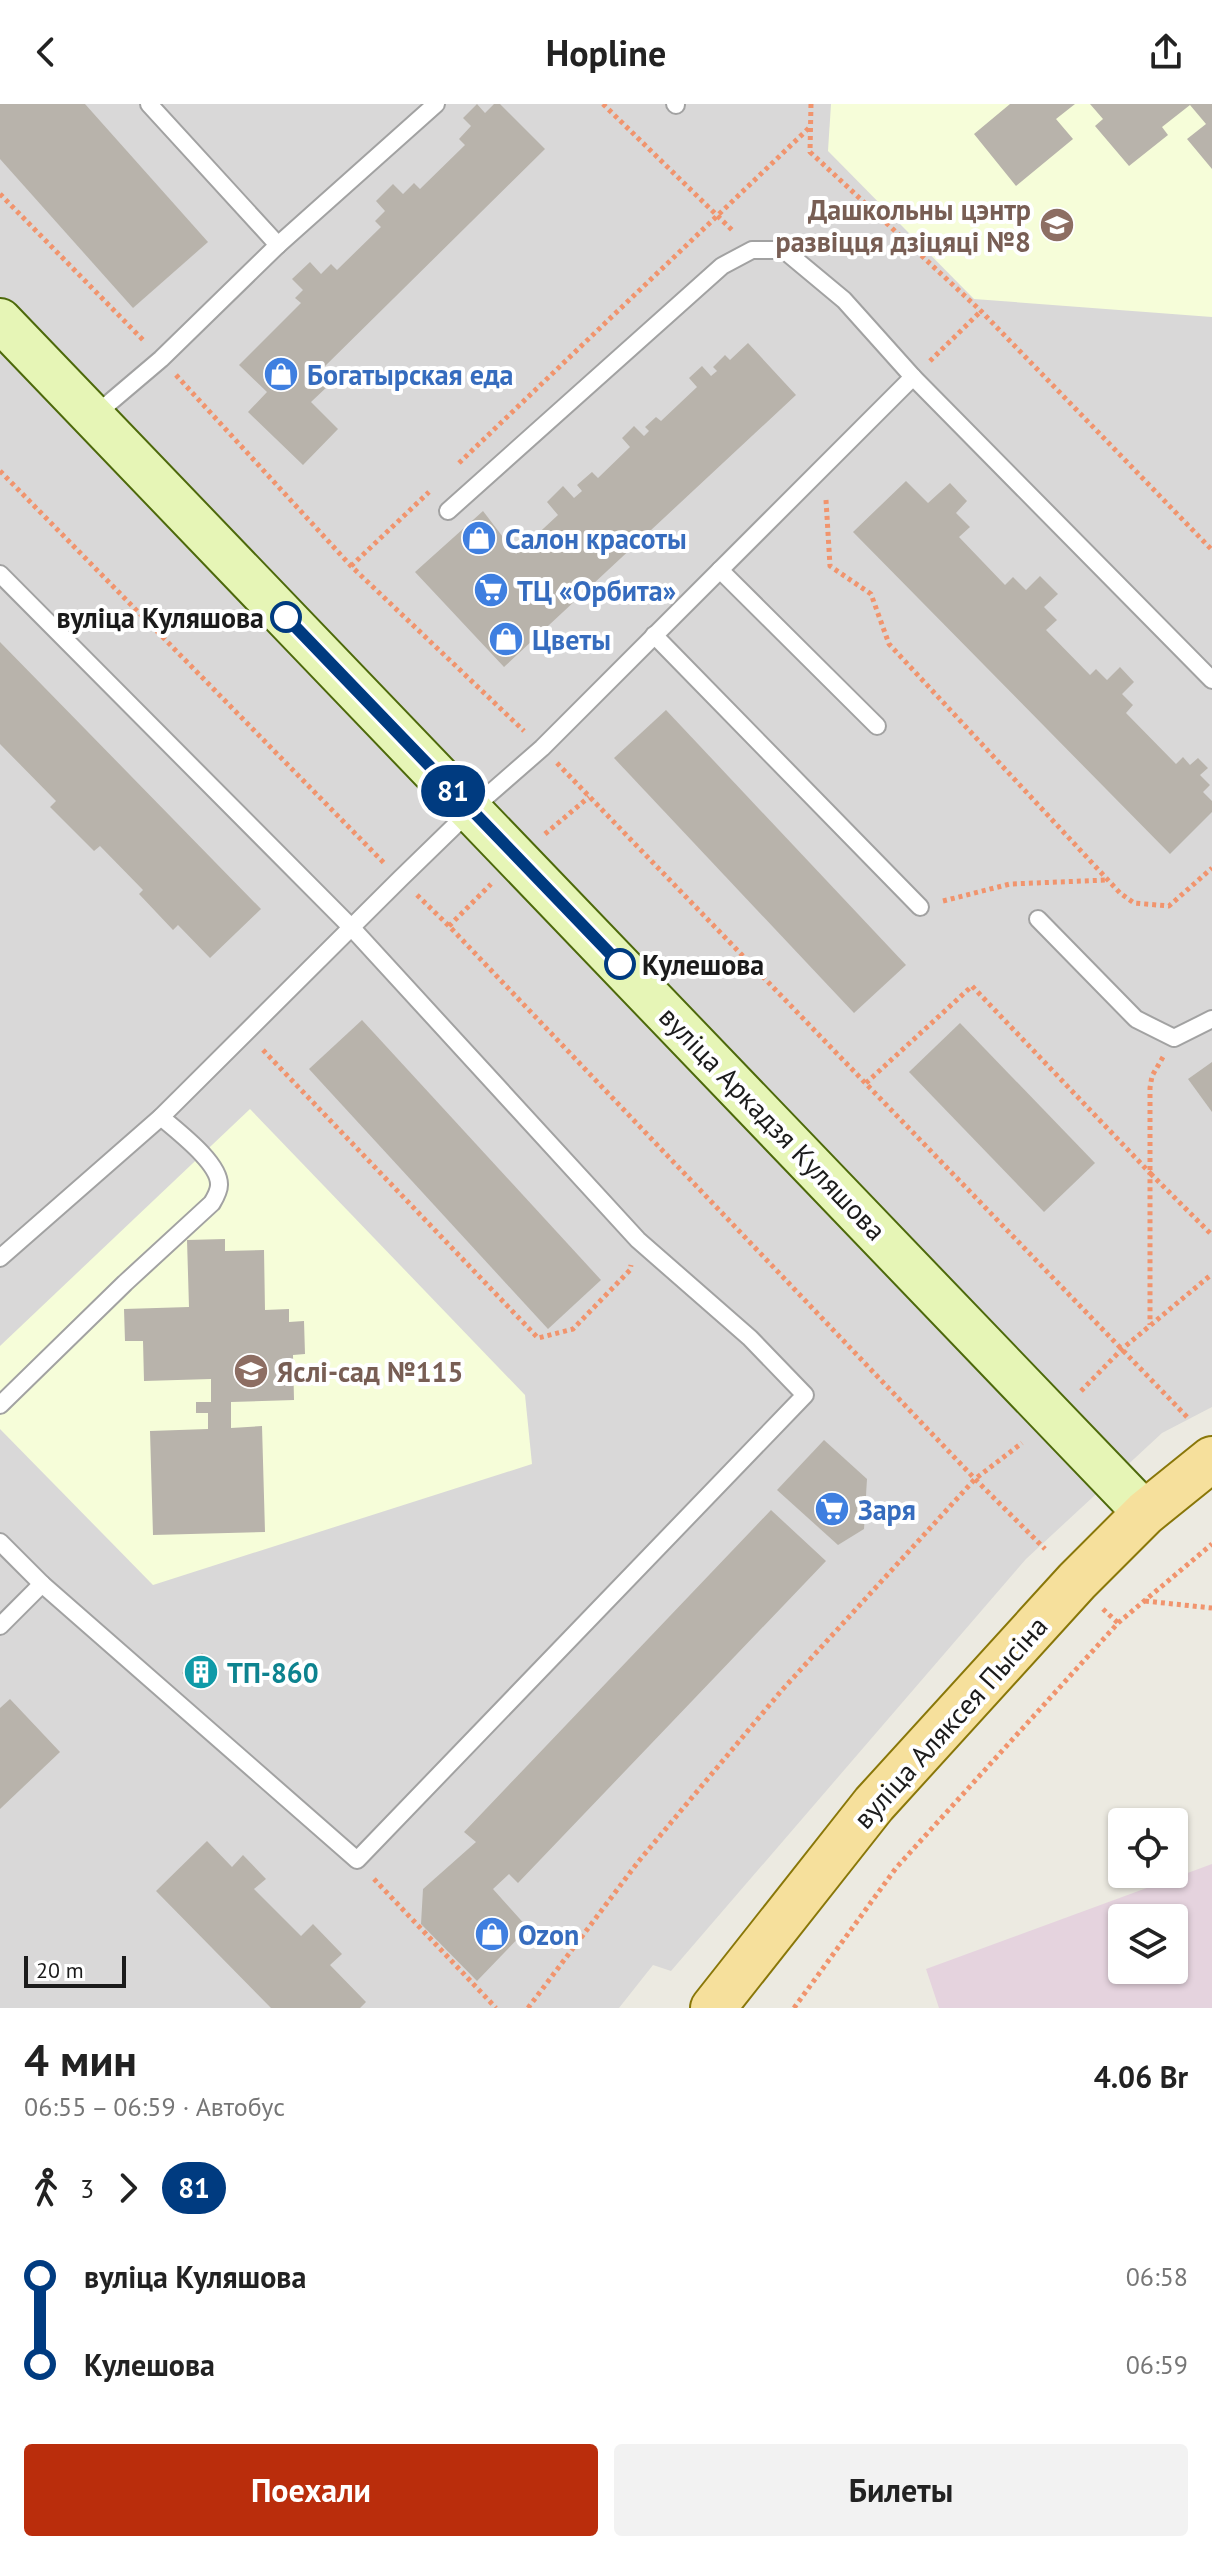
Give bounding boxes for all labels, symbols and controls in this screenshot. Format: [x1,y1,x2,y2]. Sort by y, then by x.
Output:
text: Hopline [546,29,666,76]
icon: back [24,30,68,74]
icon: share [1144,30,1188,74]
place label: Дашкольны цэнтр развіцця дзіцяці №8 [776,191,1031,260]
school or university icon: Дашкольны цэнтр развіцця дзіцяці №8 [1038,206,1076,244]
shop icon: Богатырская еда [262,355,300,393]
place label: Богатырская еда [307,356,514,393]
shop icon: Салон красоты [460,519,498,557]
place label: Салон красоты [505,520,687,557]
supermarket icon: ТЦ «Орбита» [472,571,510,609]
place label: ТЦ «Орбита» [517,572,676,609]
place label: вуліца Куляшова [56,599,264,636]
marker: вуліца Куляшова [271,602,301,632]
shop icon: Цветы [487,620,525,658]
place label: Цветы [532,621,611,658]
line badge: 81 [417,765,489,817]
text: 81 [437,772,469,809]
place label: Кулешова [642,946,764,983]
marker: Кулешова [605,949,635,979]
street label: вуліца Аркадзя Куляшова [651,998,895,1248]
school or university icon: Яслі-сад №115 [232,1352,270,1390]
place label: Яслі-сад №115 [277,1353,463,1390]
supermarket icon: Заря [813,1490,851,1528]
place label: Заря [858,1491,916,1528]
street label: вуліца Аляксея Пысіна [845,1608,1055,1836]
building icon: ТП-860 [182,1653,220,1691]
place label: ТП-860 [227,1654,319,1691]
map controls [1108,1808,1188,1984]
button: locate [1108,1808,1188,1888]
button: layers [1108,1904,1188,1984]
shop icon: Ozon [473,1915,511,1953]
place label: Ozon [518,1916,579,1953]
scale bar [24,1952,126,1988]
text: 20 m [36,1956,84,1984]
text: 4 мин [24,2031,137,2088]
text: 4.06 Br [1094,2057,1188,2096]
text: 06:55 – 06:59 · Автобус [24,2090,285,2123]
icon: walk [24,2166,68,2210]
icon: forward [106,2166,150,2210]
text: 81 [178,2169,210,2206]
text: 3 [80,2172,94,2205]
text: вуліца Куляшова [84,2257,306,2296]
text: 06:58 [1126,2260,1188,2293]
text: Кулешова [84,2345,215,2384]
text: 06:59 [1126,2348,1188,2381]
button: Поехали [24,2444,598,2536]
button: Билеты [614,2444,1188,2536]

